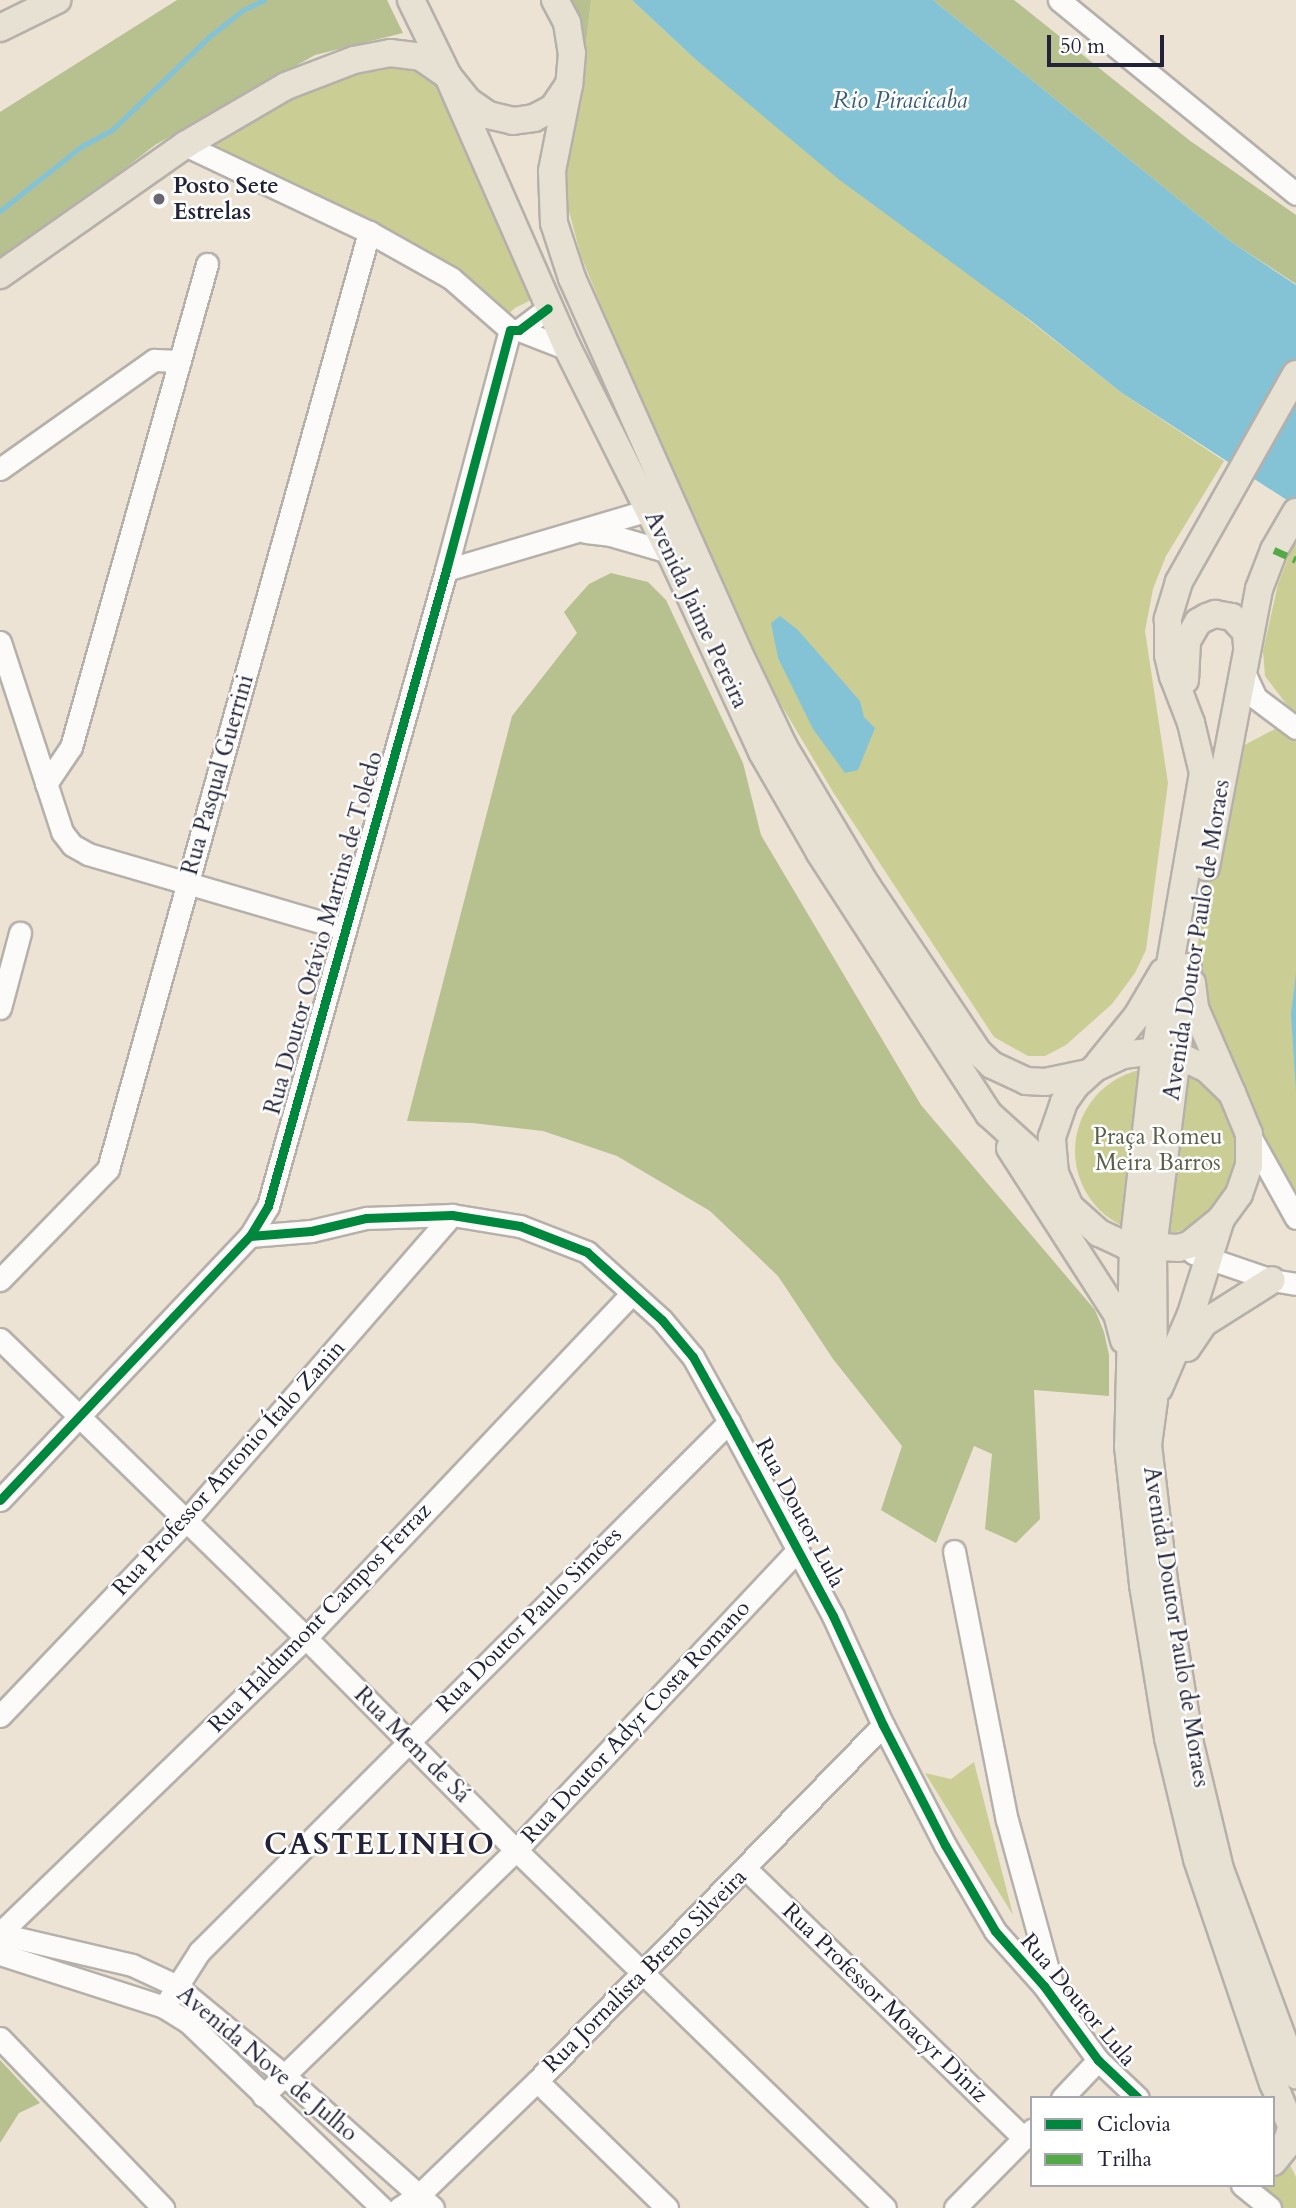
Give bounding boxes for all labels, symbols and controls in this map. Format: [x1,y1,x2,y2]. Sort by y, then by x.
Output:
scale bar [1051,21,1168,65]
text: 50 m [1060,32,1105,61]
water label: Rio Piracicaba [833,87,967,115]
place label: Posto Sete Estrelas [173,172,279,226]
marker: Posto Sete Estrelas [151,191,167,207]
street label: Avenida Jaime Pereira [638,507,754,713]
street label: Rua Pasqual Guerrini [176,672,260,878]
street label: Rua Doutor Otávio Martins de Toledo [259,748,389,1118]
street label: Avenida Doutor Paulo de Moraes [1158,778,1236,1102]
park label: Praça Romeu Meira Barros [1093,1123,1223,1177]
street label: Rua Professor Antonio Ítalo Zanin [107,1334,351,1602]
street label: Rua Doutor Lula [749,1434,851,1592]
street label: Avenida Doutor Paulo de Moraes [1137,1465,1215,1789]
street label: Rua Haldumont Campos Ferraz [203,1497,437,1739]
street label: Rua Doutor Paulo Simões [430,1521,628,1719]
street label: Rua Doutor Adyr Costa Romano [516,1595,756,1849]
street label: Rua Mem de Sá [348,1681,476,1809]
district label: CASTELINHO [265,1827,495,1863]
street label: Rua Jornalista Breno Silveira [537,1863,753,2079]
street label: Rua Professor Moacyr Diniz [776,1898,994,2108]
street label: Rua Doutor Lula [1014,1928,1142,2072]
street label: Avenida Nove de Julho [171,1981,363,2147]
legend [1030,2096,1275,2187]
text: Ciclovia [1097,2110,1171,2139]
text: Trilha [1097,2145,1152,2174]

